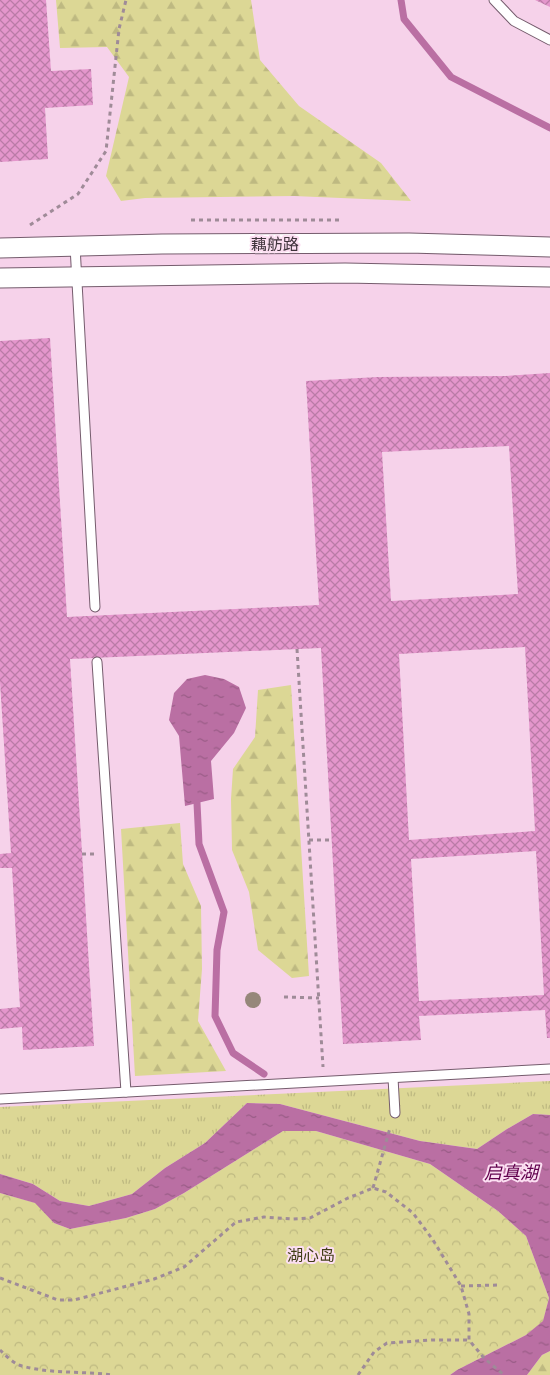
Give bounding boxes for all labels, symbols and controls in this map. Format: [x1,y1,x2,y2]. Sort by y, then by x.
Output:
street label: 藕舫路 [251,233,299,255]
water label: 启真湖 [484,1160,541,1184]
park label: 湖心岛 [287,1244,335,1266]

